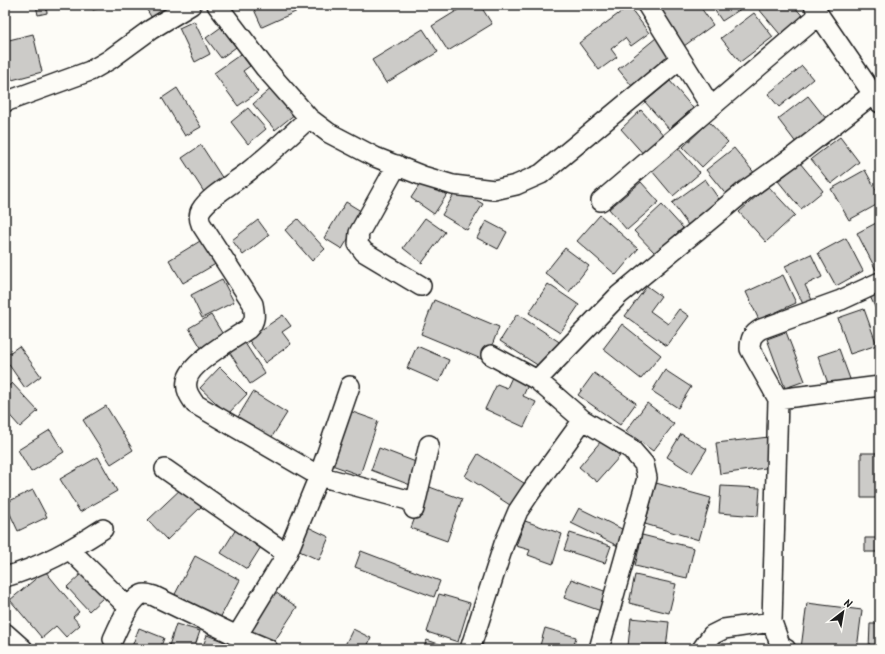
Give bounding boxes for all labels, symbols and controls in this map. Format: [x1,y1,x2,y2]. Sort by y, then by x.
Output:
north arrow [823,592,863,632]
text: N [840,595,855,614]

